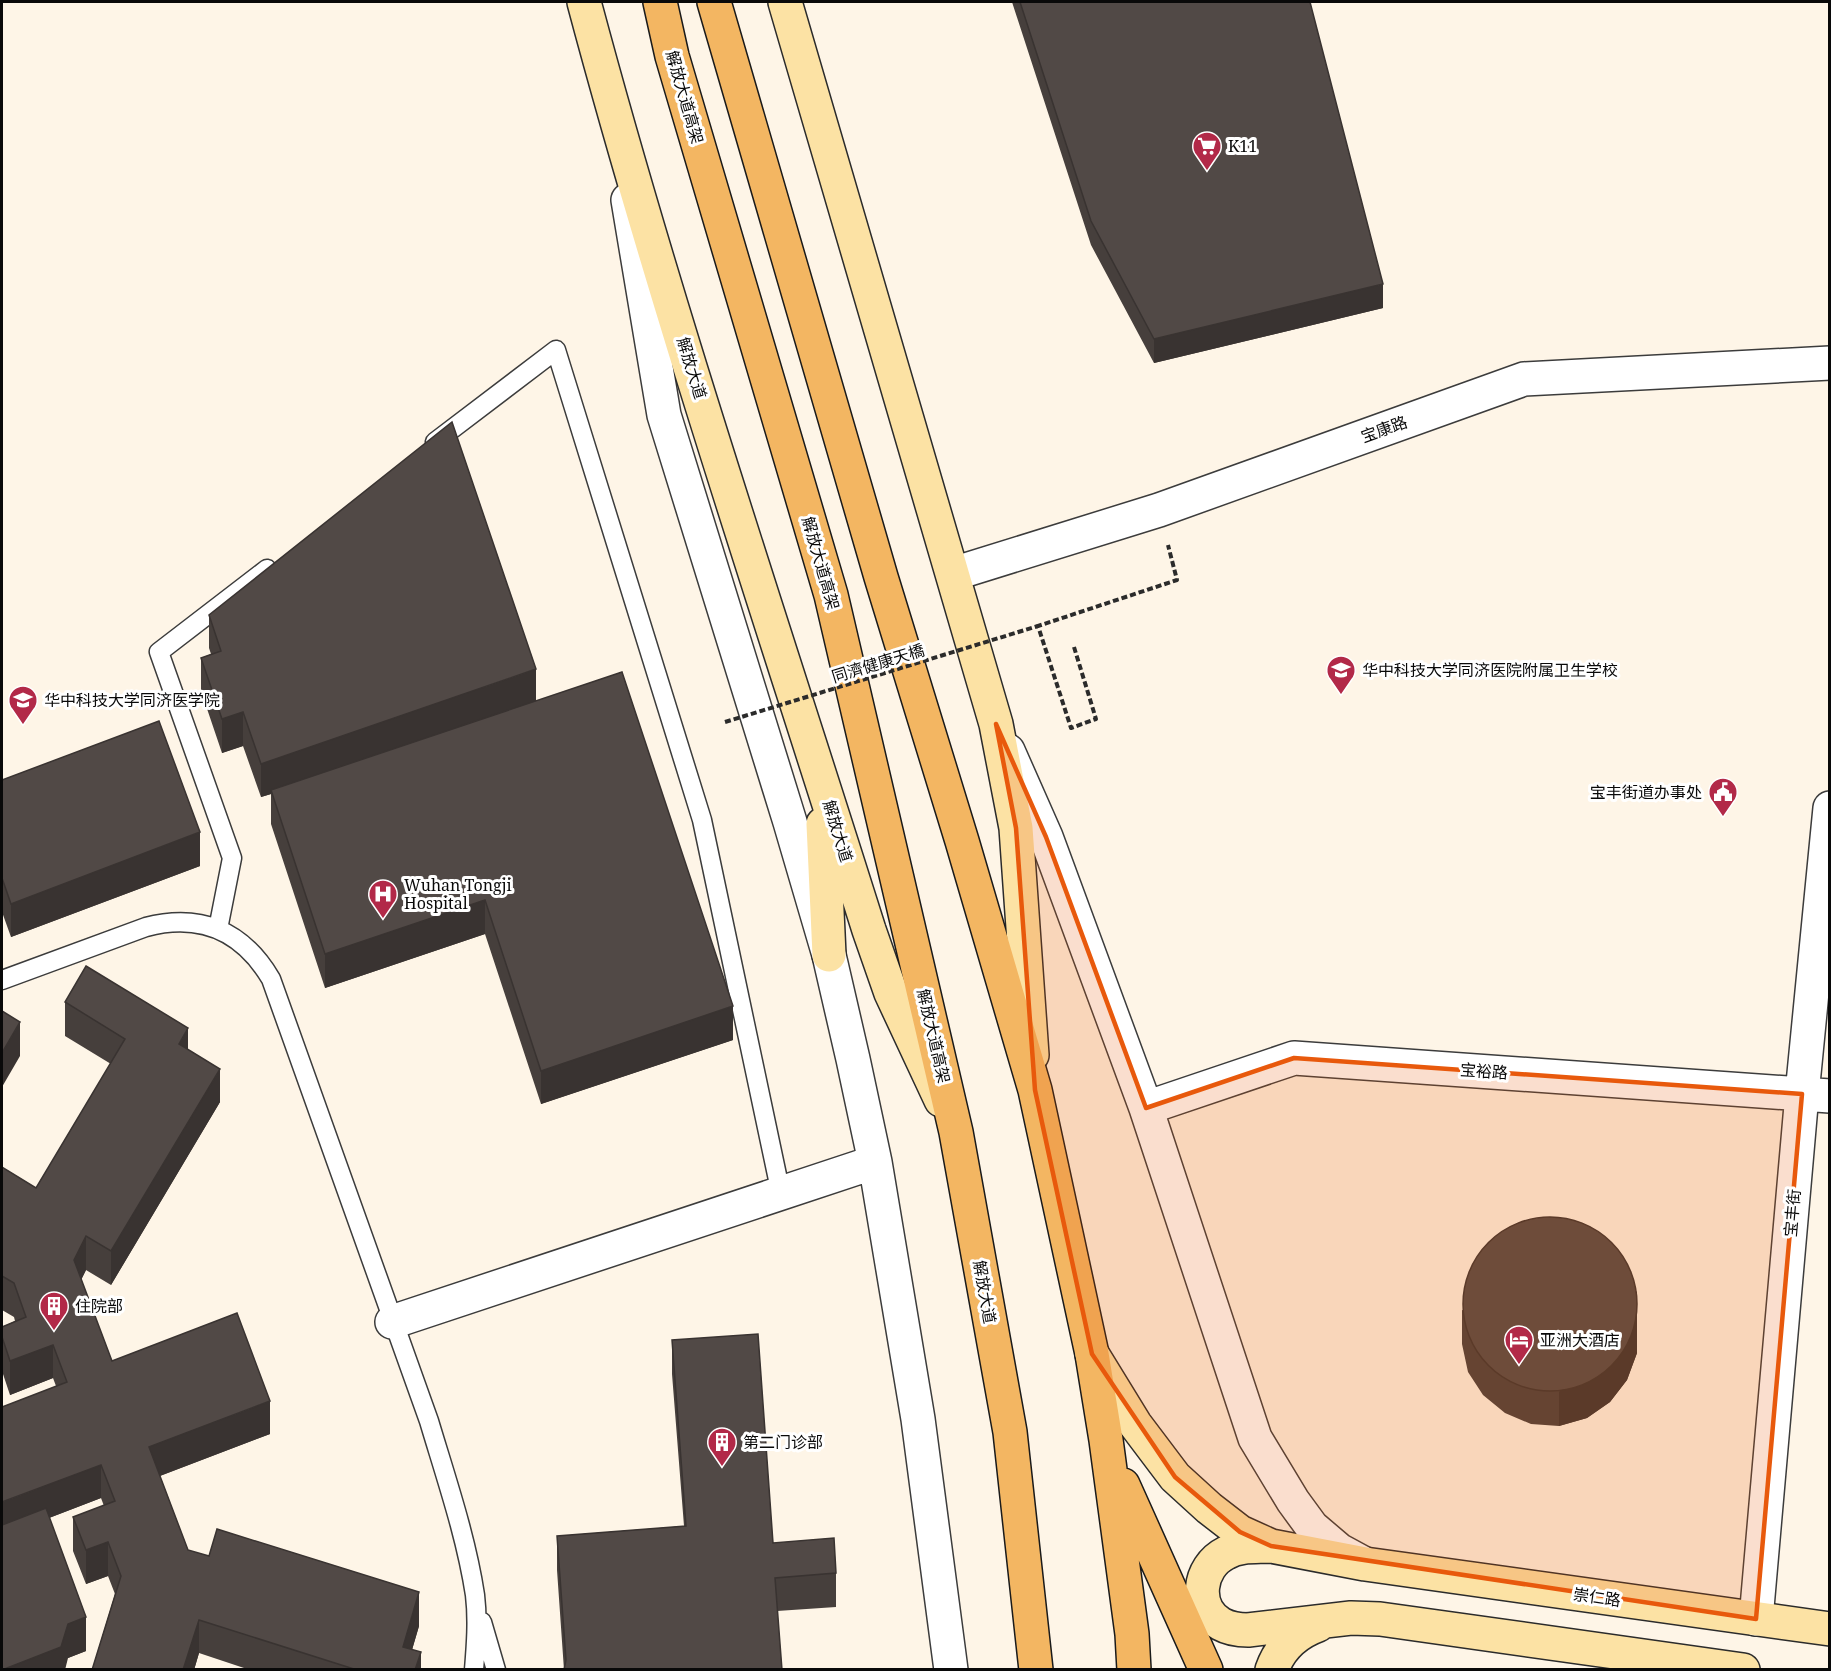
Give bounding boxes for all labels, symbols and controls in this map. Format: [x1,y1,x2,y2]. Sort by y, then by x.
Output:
street label: 解放大道高架 [661,48,709,146]
supermarket icon: K11 [1191,130,1223,172]
place label: K11 [1228,135,1257,157]
street label: 解放大道 [672,334,712,402]
street label: 宝康路 [1358,410,1410,448]
street label: 解放大道高架 [797,514,845,612]
street label: 同濟健康天橋 [829,638,927,688]
school or university icon: 华中科技大学同济医院附属卫生学校 [1325,654,1357,696]
place label: 华中科技大学同济医院附属卫生学校 [1362,659,1618,681]
school or university icon: 华中科技大学同济医学院 [7,684,39,726]
place label: 华中科技大学同济医学院 [44,689,220,711]
public building icon: 宝丰街道办事处 [1707,776,1739,818]
place label: 宝丰街道办事处 [1590,781,1702,803]
street label: 解放大道 [818,797,858,865]
place label: Wuhan Tongji Hospital [404,874,512,914]
hospital icon: Wuhan Tongji Hospital [367,878,399,920]
street label: 解放大道高架 [912,987,956,1085]
street label: 宝裕路 [1459,1058,1509,1084]
street label: 宝丰街 [1779,1188,1805,1238]
street label: 解放大道 [969,1259,1001,1325]
building icon: 住院部 [38,1290,70,1332]
place label: 住院部 [75,1295,123,1317]
hotel icon: 亚洲大酒店 [1503,1324,1535,1366]
place label: 亚洲大酒店 [1540,1329,1620,1351]
building icon: 第二门诊部 [706,1426,738,1468]
place label: 第二门诊部 [743,1431,823,1453]
street label: 崇仁路 [1572,1583,1622,1611]

